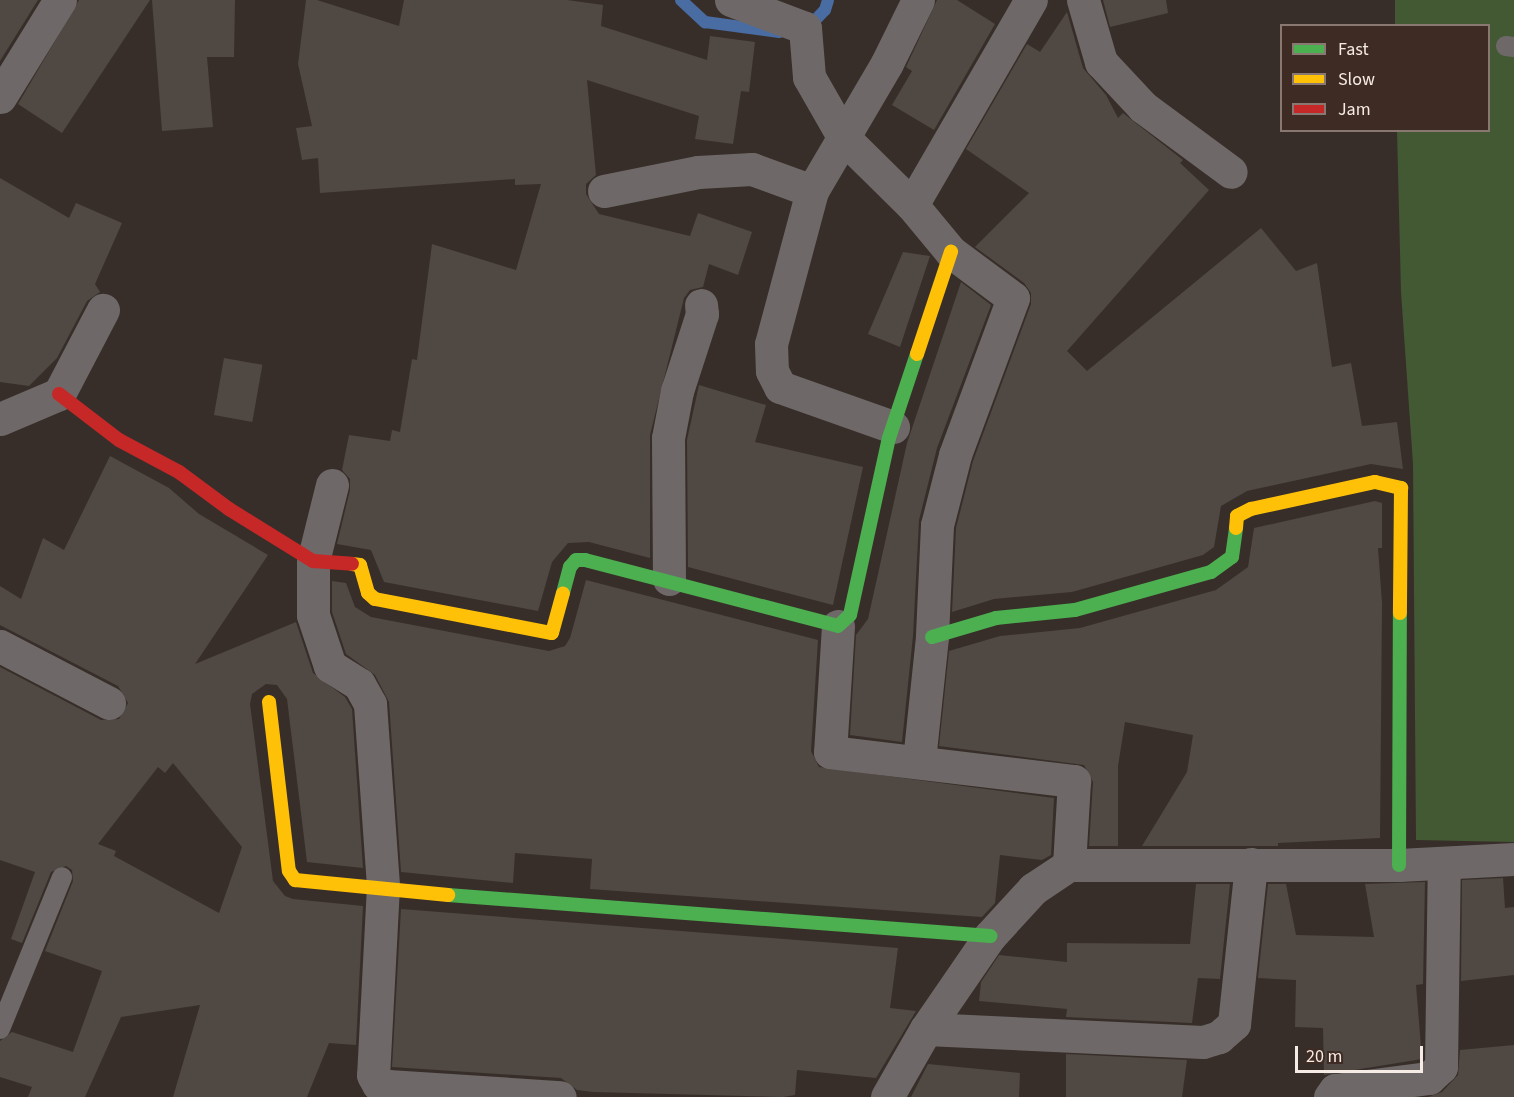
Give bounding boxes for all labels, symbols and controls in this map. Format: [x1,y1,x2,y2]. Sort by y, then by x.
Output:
legend [1280,24,1490,132]
text: Fast [1338,37,1369,62]
text: Slow [1338,67,1375,92]
text: Jam [1338,97,1371,122]
scale bar [1298,1034,1426,1072]
text: 20 m [1306,1044,1342,1069]

